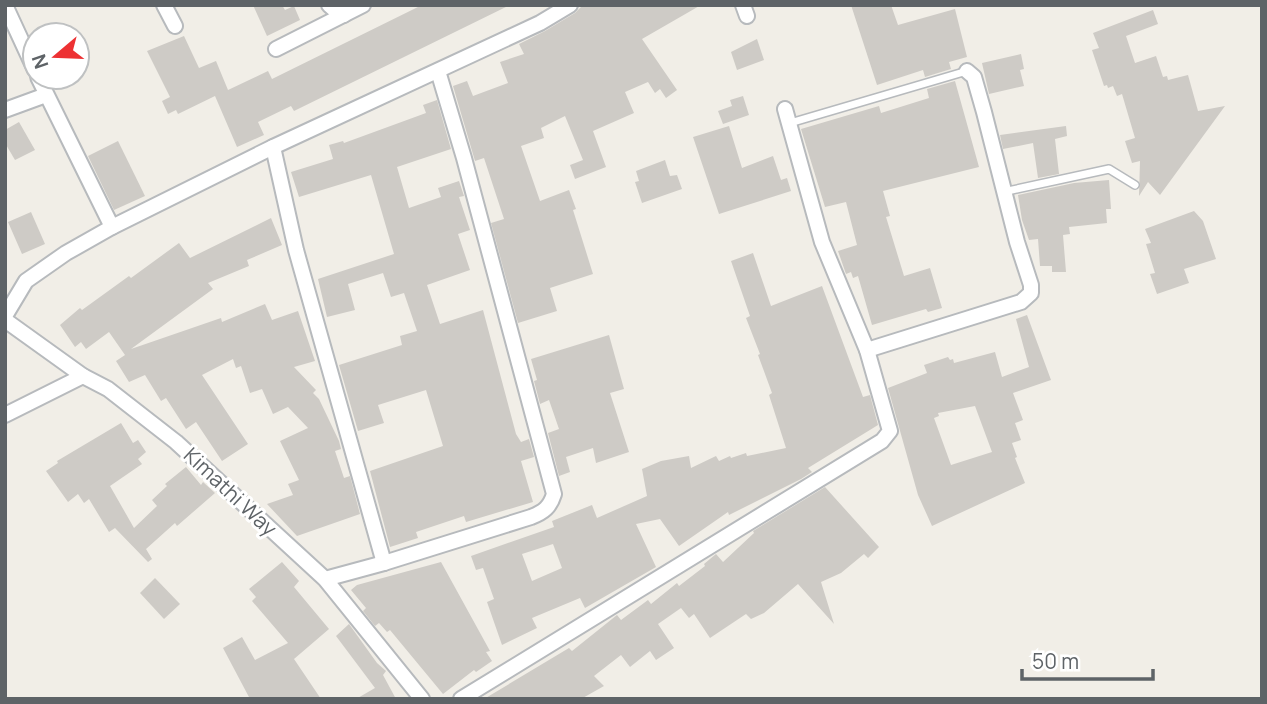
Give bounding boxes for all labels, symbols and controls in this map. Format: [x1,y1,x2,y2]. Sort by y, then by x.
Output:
north arrow [21,21,91,91]
text: N [25,51,54,72]
street label: Kimathi Way [178,441,283,542]
scale bar [1022,638,1153,682]
text: 50 m [1032,647,1079,675]

